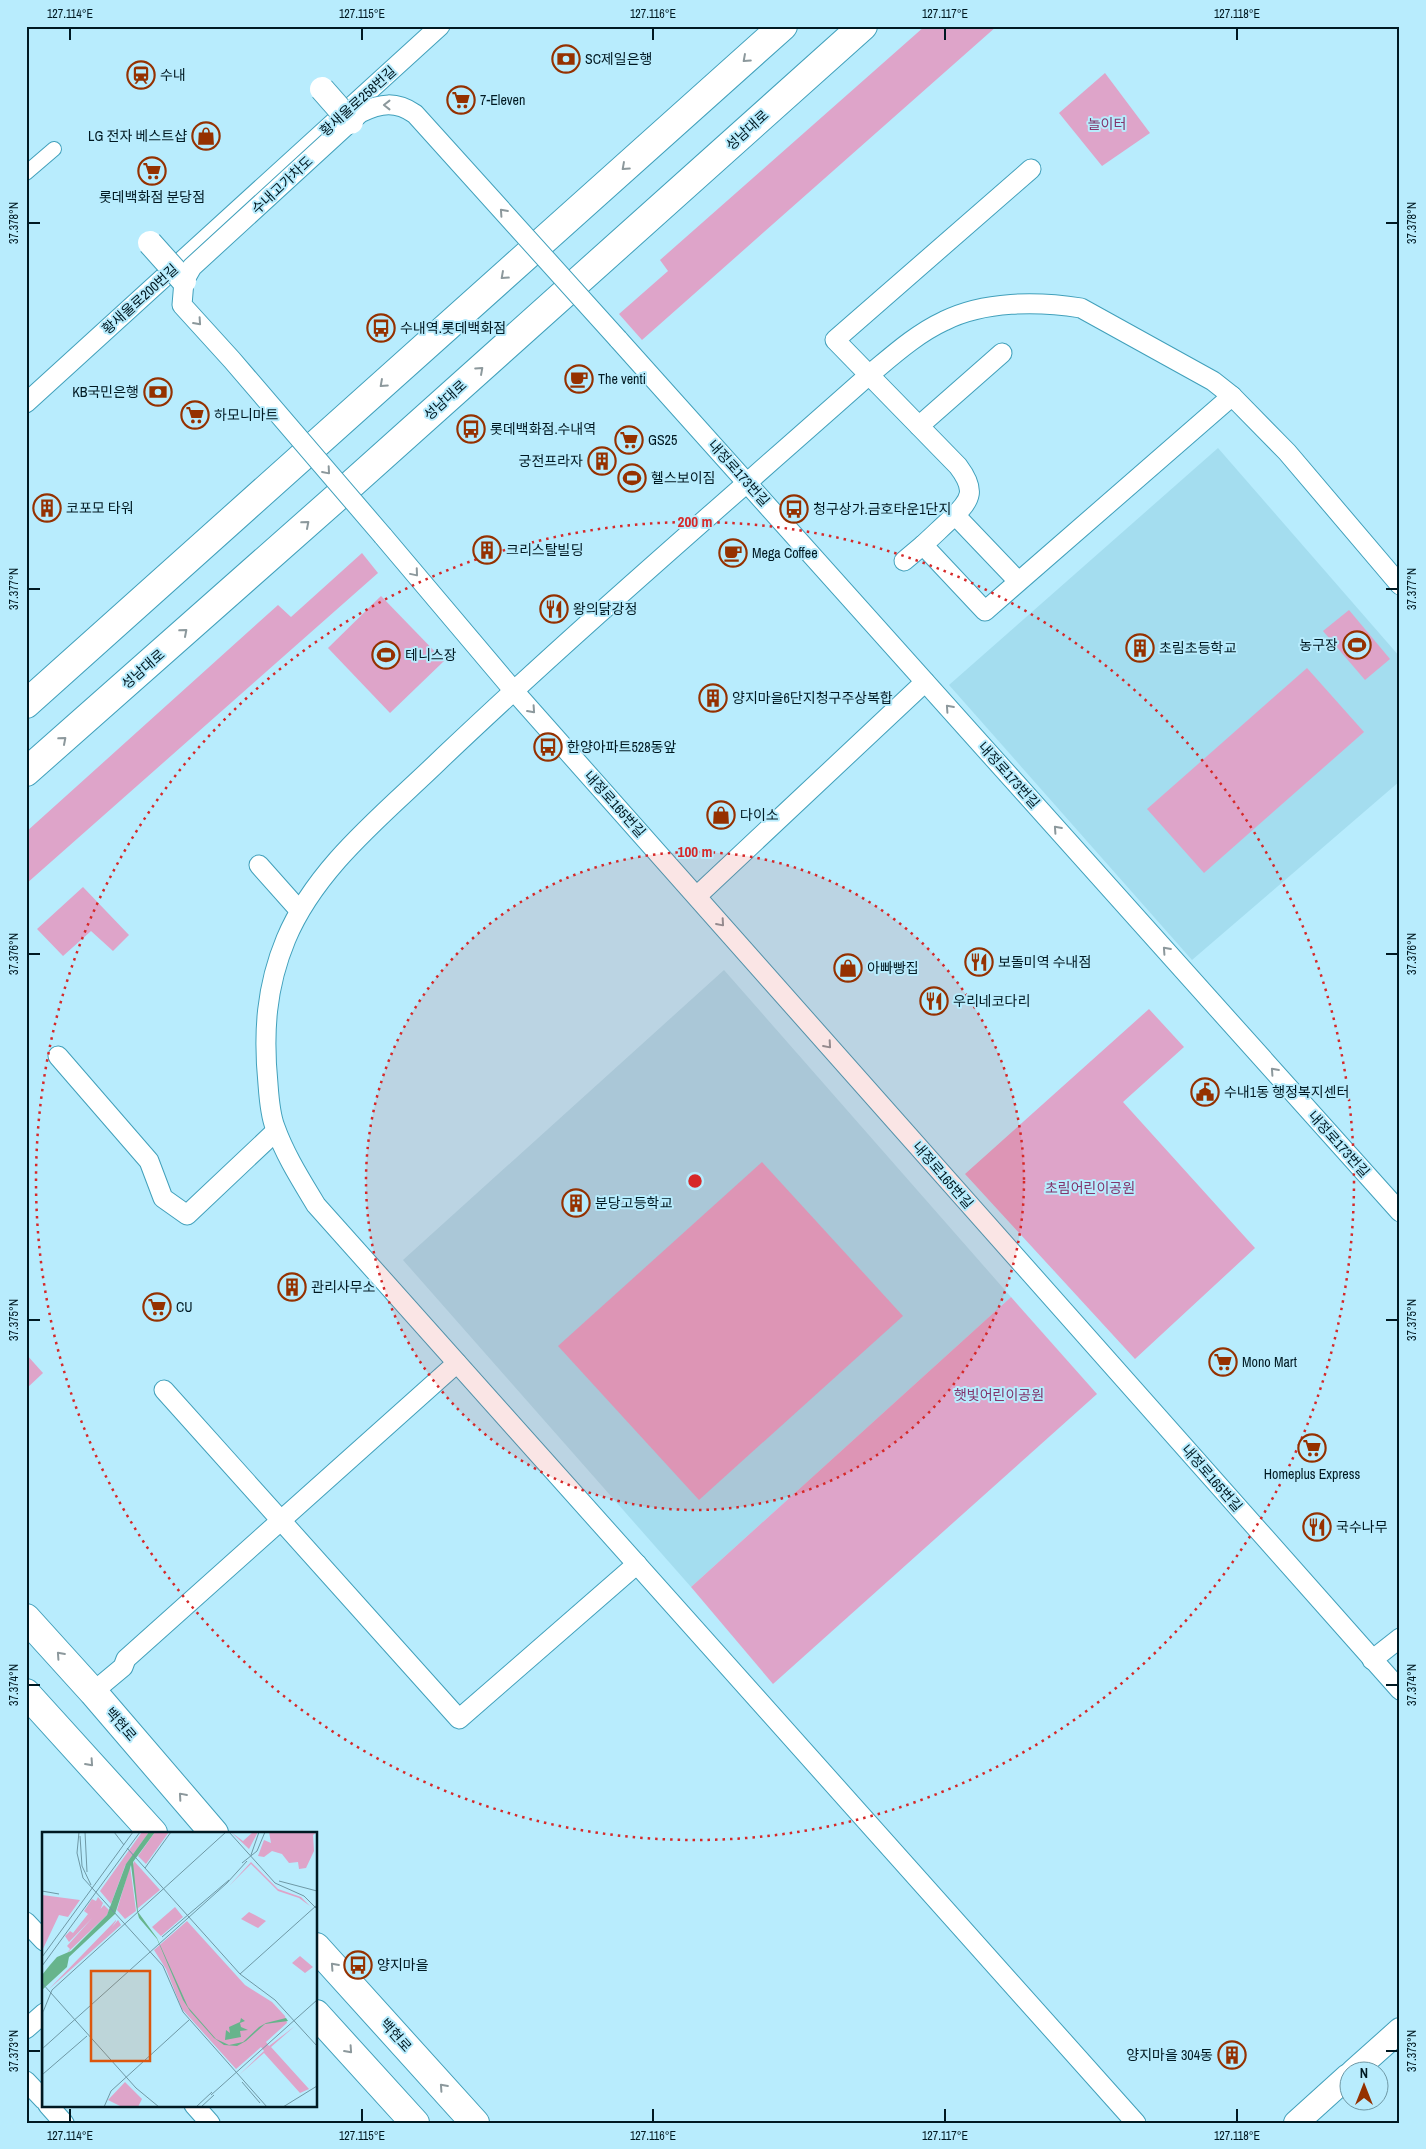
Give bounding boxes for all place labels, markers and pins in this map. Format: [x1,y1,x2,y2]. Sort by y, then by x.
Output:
bank icon: SC제일은행 [551,44,581,74]
place label: SC제일은행 [585,50,652,68]
station icon: 수내 [126,60,156,90]
place label: 수내 [160,66,186,84]
supermarket icon: 7-Eleven [446,85,476,115]
place label: 7-Eleven [480,91,525,109]
shop icon: LG 전자 베스트샵 [191,121,221,151]
place label: LG 전자 베스트샵 [88,127,187,145]
supermarket icon: 롯데백화점 분당점 [137,156,167,186]
place label: 롯데백화점 분당점 [99,188,205,206]
bus stop icon: 수내역.롯데백화점 [366,313,396,343]
place label: 수내역.롯데백화점 [400,319,506,337]
cafe icon: The venti [564,364,594,394]
place label: The venti [598,370,646,388]
bank icon: KB국민은행 [143,377,173,407]
place label: KB국민은행 [72,383,139,401]
supermarket icon: 하모니마트 [180,400,210,430]
place label: 하모니마트 [214,406,279,424]
bus stop icon: 롯데백화점.수내역 [456,414,486,444]
place label: 롯데백화점.수내역 [490,420,596,438]
supermarket icon: GS25 [614,425,644,455]
place label: GS25 [648,431,677,449]
building icon: 궁전프라자 [587,446,617,476]
place label: 궁전프라자 [519,452,583,470]
sports icon: 헬스보이짐 [617,463,647,493]
place label: 헬스보이짐 [651,469,715,487]
building icon: 코포모 타워 [32,493,62,523]
bus stop icon: 청구상가.금호타운1단지 [779,494,809,524]
place label: 코포모 타워 [66,499,134,517]
place label: 청구상가.금호타운1단지 [813,500,951,518]
building icon: 크리스탈빌딩 [472,535,502,565]
cafe icon: Mega Coffee [718,538,748,568]
place label: 크리스탈빌딩 [506,541,583,559]
place label: Mega Coffee [752,544,818,562]
restaurant icon: 왕의닭강정 [539,594,569,624]
place label: 왕의닭강정 [573,600,637,618]
sports icon: 농구장 [1342,630,1372,660]
building icon: 초림초등학교 [1125,633,1155,663]
place label: 농구장 [1299,636,1338,654]
place label: 초림초등학교 [1159,639,1236,657]
sports icon: 테니스장 [371,640,401,670]
place label: 테니스장 [405,646,457,664]
building icon: 양지마을6단지청구주상복합 [698,683,728,713]
place label: 양지마을6단지청구주상복합 [732,689,893,707]
bus stop icon: 한양아파트528동앞 [533,732,563,762]
place label: 한양아파트528동앞 [567,738,676,756]
shop icon: 다이소 [706,800,736,830]
place label: 다이소 [740,806,779,824]
restaurant icon: 보돌미역 수내점 [964,947,994,977]
shop icon: 아빠빵집 [833,953,863,983]
place label: 보돌미역 수내점 [998,953,1091,971]
place label: 아빠빵집 [867,959,919,977]
restaurant icon: 우리네코다리 [919,986,949,1016]
place label: 우리네코다리 [953,992,1030,1010]
public building icon: 수내1동 행정복지센터 [1190,1077,1220,1107]
place label: 수내1동 행정복지센터 [1224,1083,1350,1101]
centre of rings [686,1172,704,1190]
building icon: 분당고등학교 [561,1188,591,1218]
place label: 분당고등학교 [595,1194,672,1212]
building icon: 관리사무소 [277,1272,307,1302]
place label: 관리사무소 [311,1278,376,1296]
supermarket icon: CU [142,1292,172,1322]
place label: CU [176,1298,193,1316]
supermarket icon: Mono Mart [1208,1347,1238,1377]
place label: Mono Mart [1242,1353,1297,1371]
supermarket icon: Homeplus Express [1297,1433,1327,1463]
place label: Homeplus Express [1264,1465,1360,1483]
restaurant icon: 국수나무 [1302,1512,1332,1542]
place label: 국수나무 [1336,1518,1388,1536]
bus stop icon: 양지마을 [343,1950,373,1980]
place label: 양지마을 [377,1956,429,1974]
building icon: 양지마을 304동 [1217,2040,1247,2070]
place label: 양지마을 304동 [1126,2046,1213,2064]

